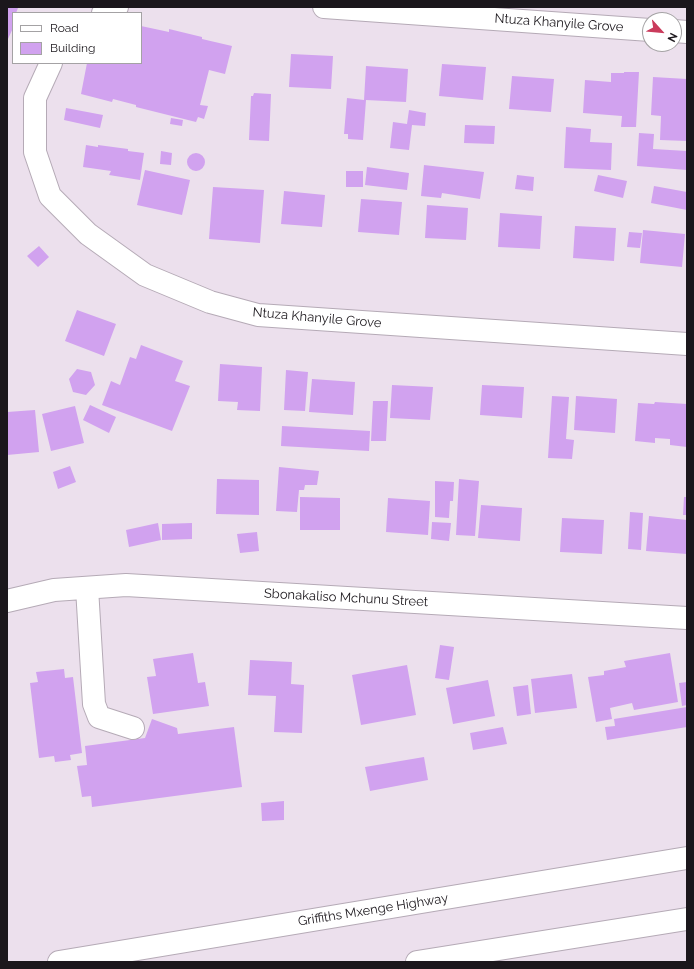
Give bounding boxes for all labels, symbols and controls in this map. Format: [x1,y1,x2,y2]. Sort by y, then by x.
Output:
street label: Ntuza Khanyile Grove [494,11,624,35]
legend [12,12,142,64]
north arrow [642,12,682,52]
text: Road [50,21,79,35]
text: N [665,31,680,44]
text: Building [50,41,96,55]
street label: Ntuza Khanyile Grove [252,305,382,331]
street label: Sbonakaliso Mchunu Street [264,586,428,610]
street label: Griffiths Mxenge Highway [297,890,449,930]

